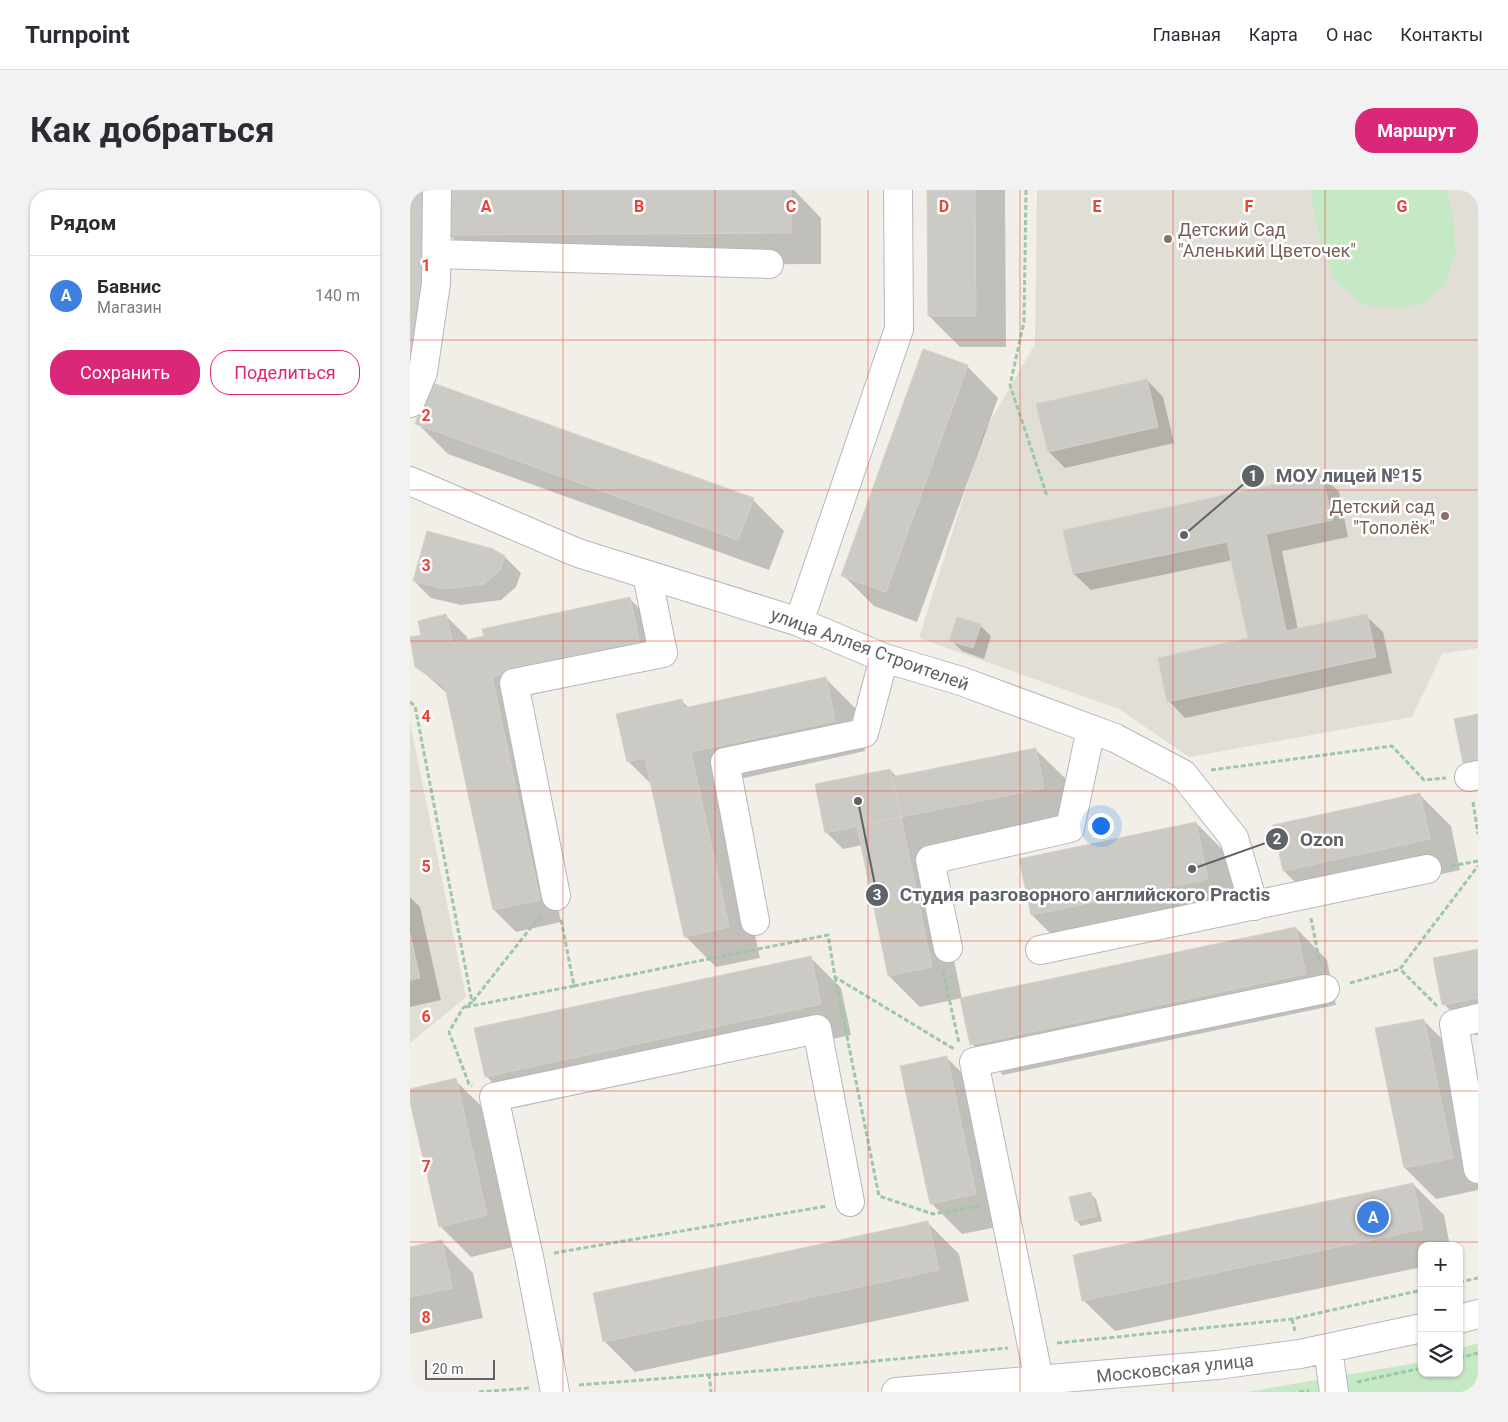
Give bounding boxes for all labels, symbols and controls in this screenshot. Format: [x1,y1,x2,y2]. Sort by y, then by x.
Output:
text: Turnpoint [25,21,130,49]
text: Главная [1152,24,1221,45]
text: Карта [1249,24,1298,45]
text: О нас [1326,24,1372,45]
text: Контакты [1400,24,1483,45]
button: Маршрут [1355,108,1478,153]
text: Как добраться [30,110,275,151]
text: A [481,197,492,216]
text: B [634,197,644,216]
text: C [786,197,796,216]
text: D [939,197,949,216]
text: E [1093,197,1102,216]
text: F [1245,197,1254,216]
text: G [1397,197,1408,216]
text: Рядом [50,211,116,235]
place label: Детский Сад "Аленький Цветочек" [1178,219,1356,261]
marker: Детский Сад "Аленький Цветочек" [1162,233,1174,245]
text: 1 [421,256,431,275]
text: Бавнис [97,275,161,298]
text: A [61,286,71,305]
text: 140 m [315,286,360,305]
text: Магазин [97,298,162,317]
button: Сохранить [50,350,200,395]
button: Поделиться [210,350,360,395]
text: 2 [421,406,431,425]
callout: МОУ лицей №15 [1240,459,1432,493]
text: МОУ лицей №15 [1276,464,1422,487]
text: 1 [1249,467,1257,485]
place label: Детский сад "Тополёк" [1330,496,1435,538]
marker: Детский сад "Тополёк" [1439,510,1451,522]
text: 3 [421,556,431,575]
street label: улица Аллея Строителей [768,603,972,695]
text: 4 [421,707,431,726]
your location [1088,813,1114,839]
callout: Ozon [1265,822,1354,856]
text: Ozon [1300,828,1344,851]
text: 2 [1273,830,1282,848]
text: 5 [421,857,431,876]
callout: Студия разговорного английского Practis [865,878,1280,912]
text: Студия разговорного английского Practis [900,883,1270,906]
text: 3 [873,886,881,904]
text: 6 [421,1007,431,1026]
text: 7 [421,1157,431,1176]
pin: A [1357,1198,1389,1236]
map controls [1418,1242,1463,1377]
button: + [1418,1242,1463,1287]
button: − [1418,1287,1463,1332]
text: 8 [421,1308,431,1327]
button: layers [1418,1332,1463,1377]
street label: Московская улица [1095,1349,1255,1387]
scale bar [425,1357,495,1380]
text: 20 m [432,1361,464,1377]

